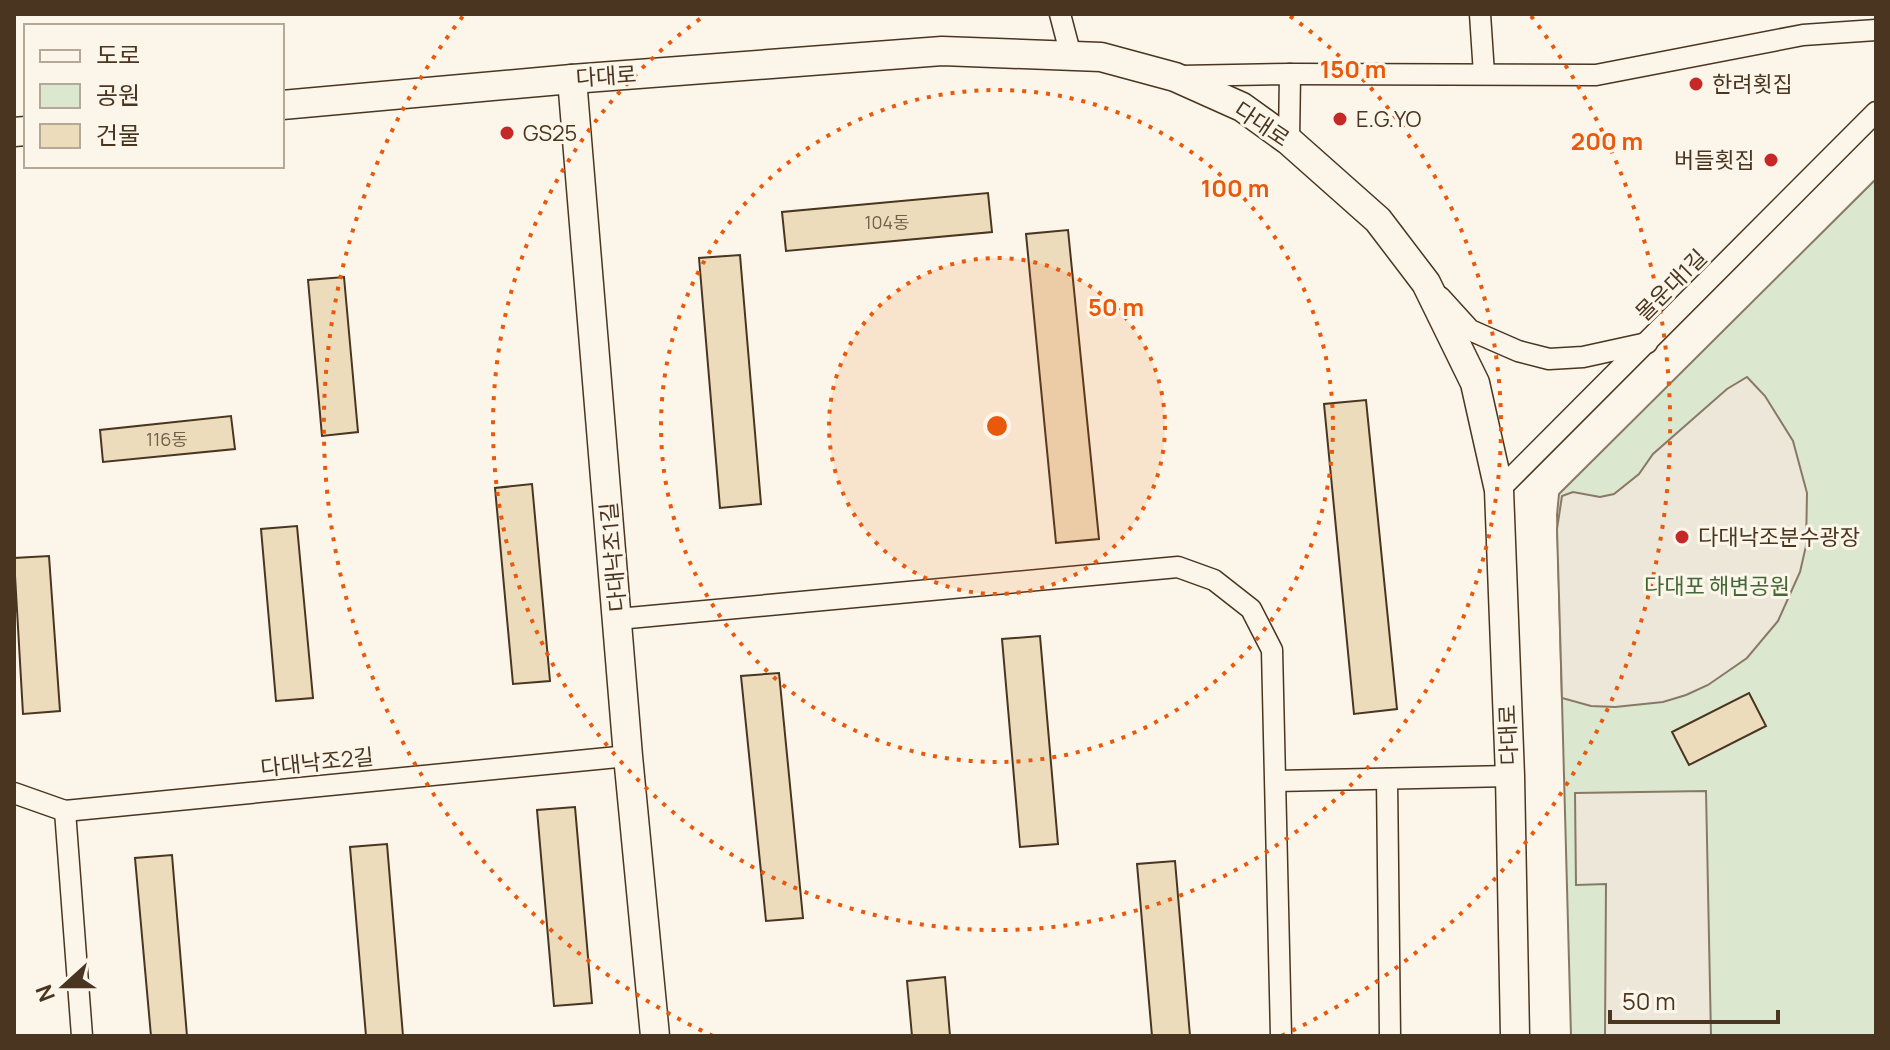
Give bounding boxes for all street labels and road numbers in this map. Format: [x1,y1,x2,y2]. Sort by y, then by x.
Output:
street label: 다대로 [575,59,637,93]
street label: 다대로 [1228,95,1296,153]
street label: 몰운대1길 [1629,243,1713,327]
street label: 다대낙조1길 [593,501,633,613]
street label: 다대로 [1492,704,1524,766]
street label: 다대낙조2길 [259,741,375,783]

